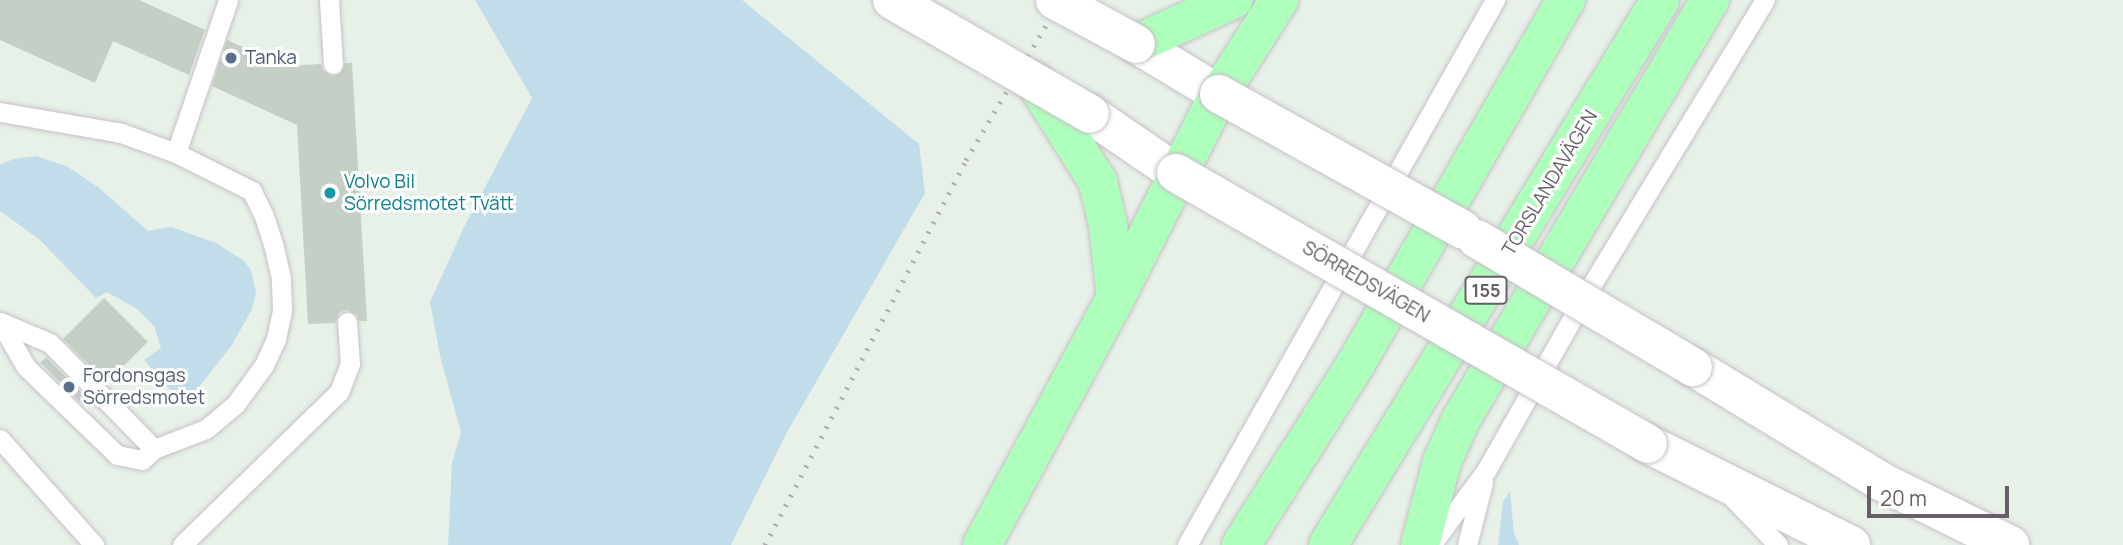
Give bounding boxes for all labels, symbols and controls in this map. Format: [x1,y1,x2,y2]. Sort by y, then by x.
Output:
place label: Tanka [245,47,297,69]
marker: Tanka [223,50,239,66]
street label: TORSLANDAVÄGEN [1498,106,1602,260]
place label: Volvo Bil Sörredsmotet Tvätt [344,171,514,215]
marker: Volvo Bil Sörredsmotet Tvätt [322,185,338,201]
street label: SÖRREDSVÄGEN [1298,236,1434,328]
road number: 155 [1463,276,1509,304]
place label: Fordonsgas Sörredsmotet [83,365,205,409]
marker: Fordonsgas Sörredsmotet [61,379,77,395]
scale bar [1871,472,2013,516]
text: 20 m [1880,484,1927,512]

